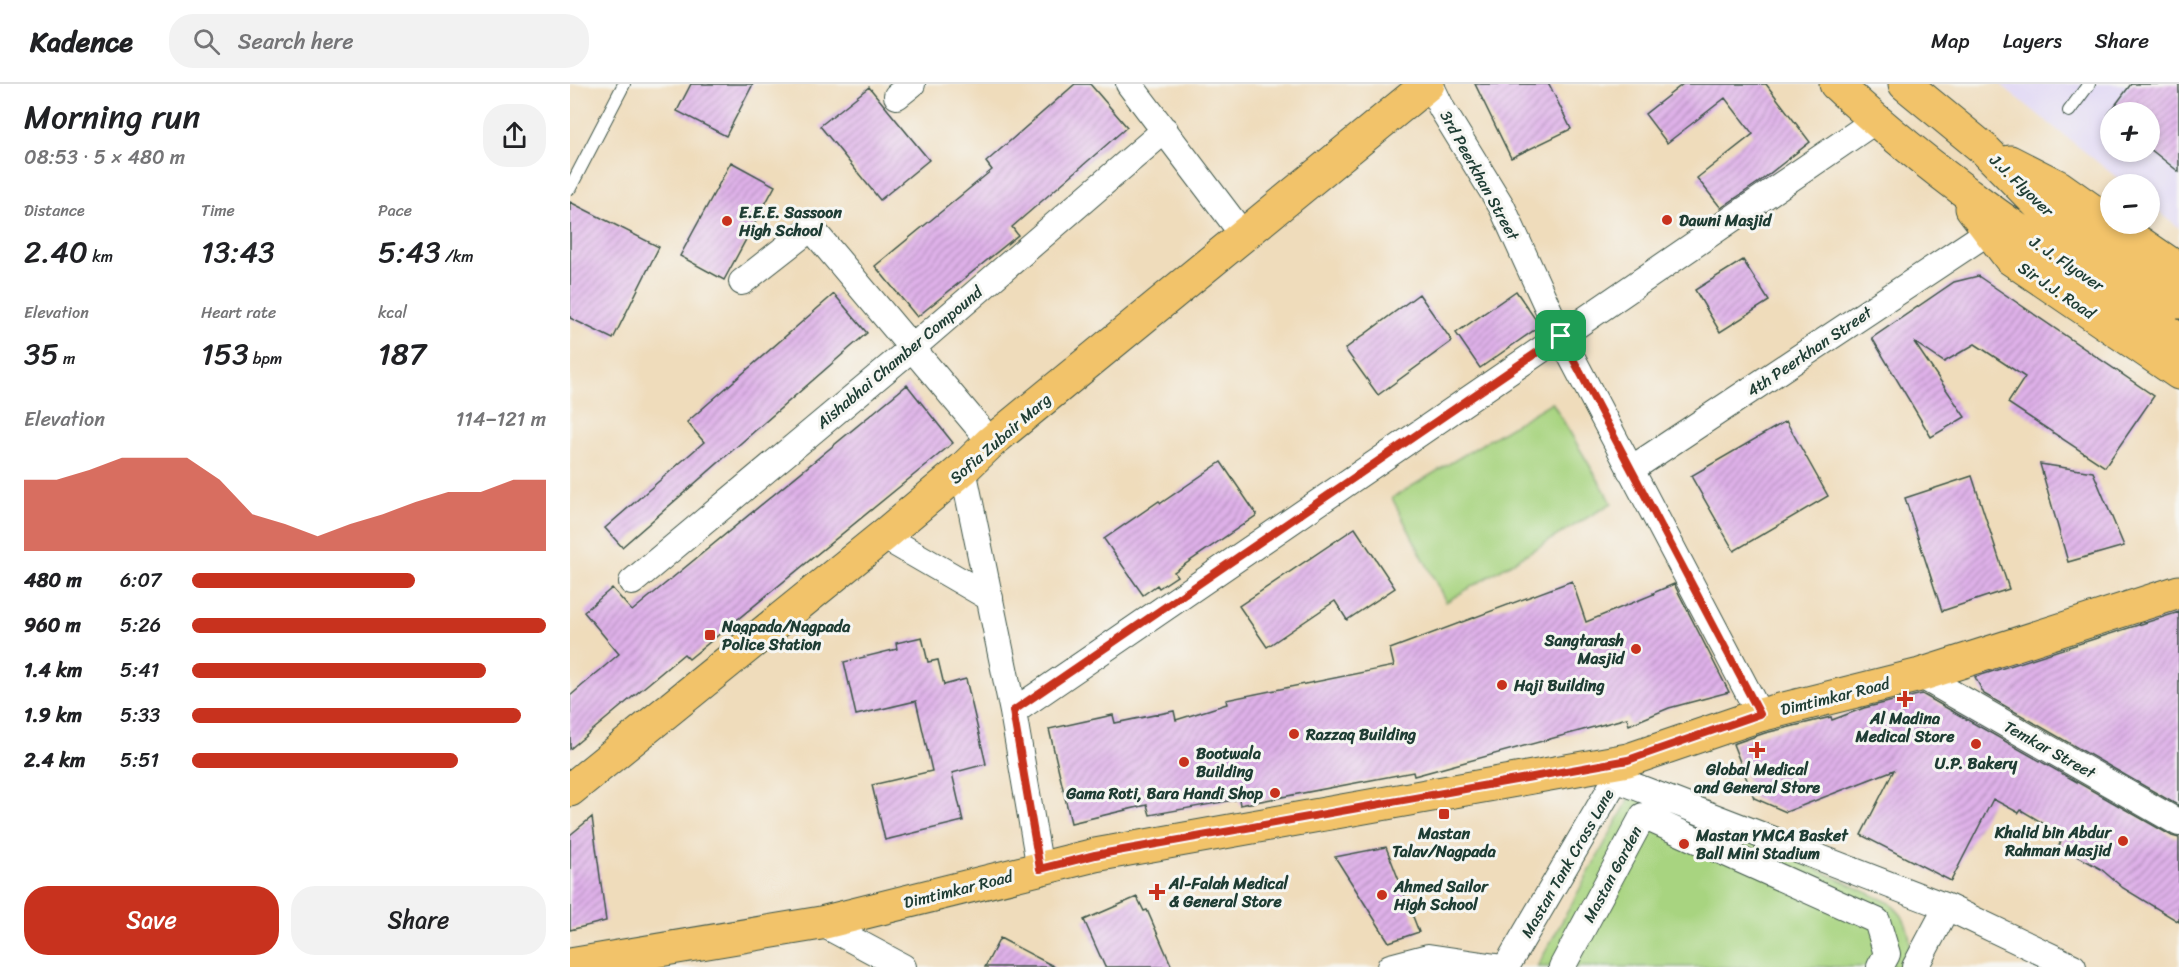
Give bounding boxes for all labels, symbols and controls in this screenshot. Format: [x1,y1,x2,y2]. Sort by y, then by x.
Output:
search box [169,14,589,68]
text: Kadence [30,17,133,66]
text: Search here [238,22,354,61]
text: Map [1931,22,1970,60]
text: Layers [2003,22,2062,60]
text: Share [2095,22,2149,60]
icon: search [190,25,223,58]
text: Morning run [24,88,200,146]
map controls [2100,102,2160,234]
button: + [2100,102,2160,162]
button: share [483,104,546,167]
street label: 3rd Peerkhan Street [1432,105,1528,246]
text: 08:53 · 5 × 480 m [24,140,185,175]
street label: J.J. Flyover [1982,146,2062,225]
button: − [2100,174,2160,234]
text: Distance [24,196,85,225]
text: Time [201,196,235,225]
text: Pace [378,196,412,225]
place label: E.E.E. Sassoon High School [738,198,842,245]
place label: Dawni Masjid [1679,206,1773,235]
marker: Dawni Masjid [1660,213,1674,227]
marker: E.E.E. Sassoon High School [720,214,734,228]
text: 2.40 [24,225,88,279]
text: 13:43 [201,225,275,279]
text: 5:43 [378,225,441,279]
street label: J. J. Flyover [2023,227,2111,300]
text: km [88,242,113,271]
text: /km [441,242,474,271]
street label: Sir J.J. Road [2012,254,2103,328]
street label: Aishabhai Chamber Compound [809,278,991,437]
text: Elevation [24,298,89,327]
text: Heart rate [201,298,276,327]
text: kcal [378,298,407,327]
street label: 4th Peerkhan Street [1740,298,1879,404]
pin [1535,310,1586,361]
icon: arrive [1544,319,1577,352]
text: 35 [24,327,59,381]
text: 153 [201,327,249,381]
text: 187 [378,327,426,381]
text: m [59,344,75,373]
text: bpm [249,344,282,373]
street label: Sofia Zubair Marg [943,386,1058,491]
text: Elevation [24,402,105,437]
text: 114–121 m [456,402,546,437]
text: 480 m [24,563,82,598]
text: 6:07 [120,563,161,598]
text: 960 m [24,608,81,643]
text: 5:26 [120,608,161,643]
place label: Nagpada/Nagpada Police Station [721,612,851,659]
place label: Sangtarash Masjid [1543,626,1626,673]
marker: Nagpada/Nagpada Police Station [703,628,717,642]
marker: Sangtarash Masjid [1629,642,1643,656]
text: 1.4 km [24,653,82,688]
text: 5:41 [120,653,159,688]
street label: Dimtimkar Road [1778,669,1894,724]
place label: Haji Building [1513,671,1605,700]
marker: Haji Building [1495,678,1509,692]
marker: Al Madina Medical Store [1898,692,1912,706]
text: 1.9 km [24,698,82,733]
text: 5:33 [120,698,160,733]
place label: Al Madina Medical Store [1855,704,1955,751]
street label: Temkar Street [1998,712,2102,787]
place label: Razzaq Building [1305,720,1417,749]
marker: Razzaq Building [1287,727,1301,741]
marker: U.P. Bakery [1969,737,1983,751]
place label: Bootwala Building [1196,739,1261,786]
text: 2.4 km [24,743,85,778]
text: 5:51 [120,743,159,778]
marker: Global Medical and General Store [1750,743,1764,757]
place label: U.P. Bakery [1935,749,2018,778]
marker: Bootwala Building [1177,755,1191,769]
place label: Global Medical and General Store [1693,755,1820,802]
place label: Gama Roti, Bara Handi Shop [1065,779,1264,808]
street label: Mastan Tank Cross Lane [1513,783,1622,943]
marker: Gama Roti, Bara Handi Shop [1268,786,1282,800]
marker: Mastan Talav/Nagpada [1437,807,1451,821]
place label: Khalid bin Abdur Rahman Masjid [1994,818,2113,865]
place label: Mastan Talav/Nagpada [1392,819,1497,866]
street label: Mastan Garden [1575,820,1650,928]
place label: Mastan YMCA Basket Ball Mini Stadium [1695,821,1849,868]
marker: Khalid bin Abdur Rahman Masjid [2116,834,2130,848]
marker: Mastan YMCA Basket Ball Mini Stadium [1677,837,1691,851]
street label: Dimtimkar Road [901,862,1017,917]
place label: Al-Falah Medical & General Store [1168,869,1290,916]
place label: Ahmed Sailor High School [1393,872,1489,919]
marker: Al-Falah Medical & General Store [1150,885,1164,899]
button: Save [24,886,279,955]
button: Share [291,886,546,955]
marker: Ahmed Sailor High School [1375,888,1389,902]

